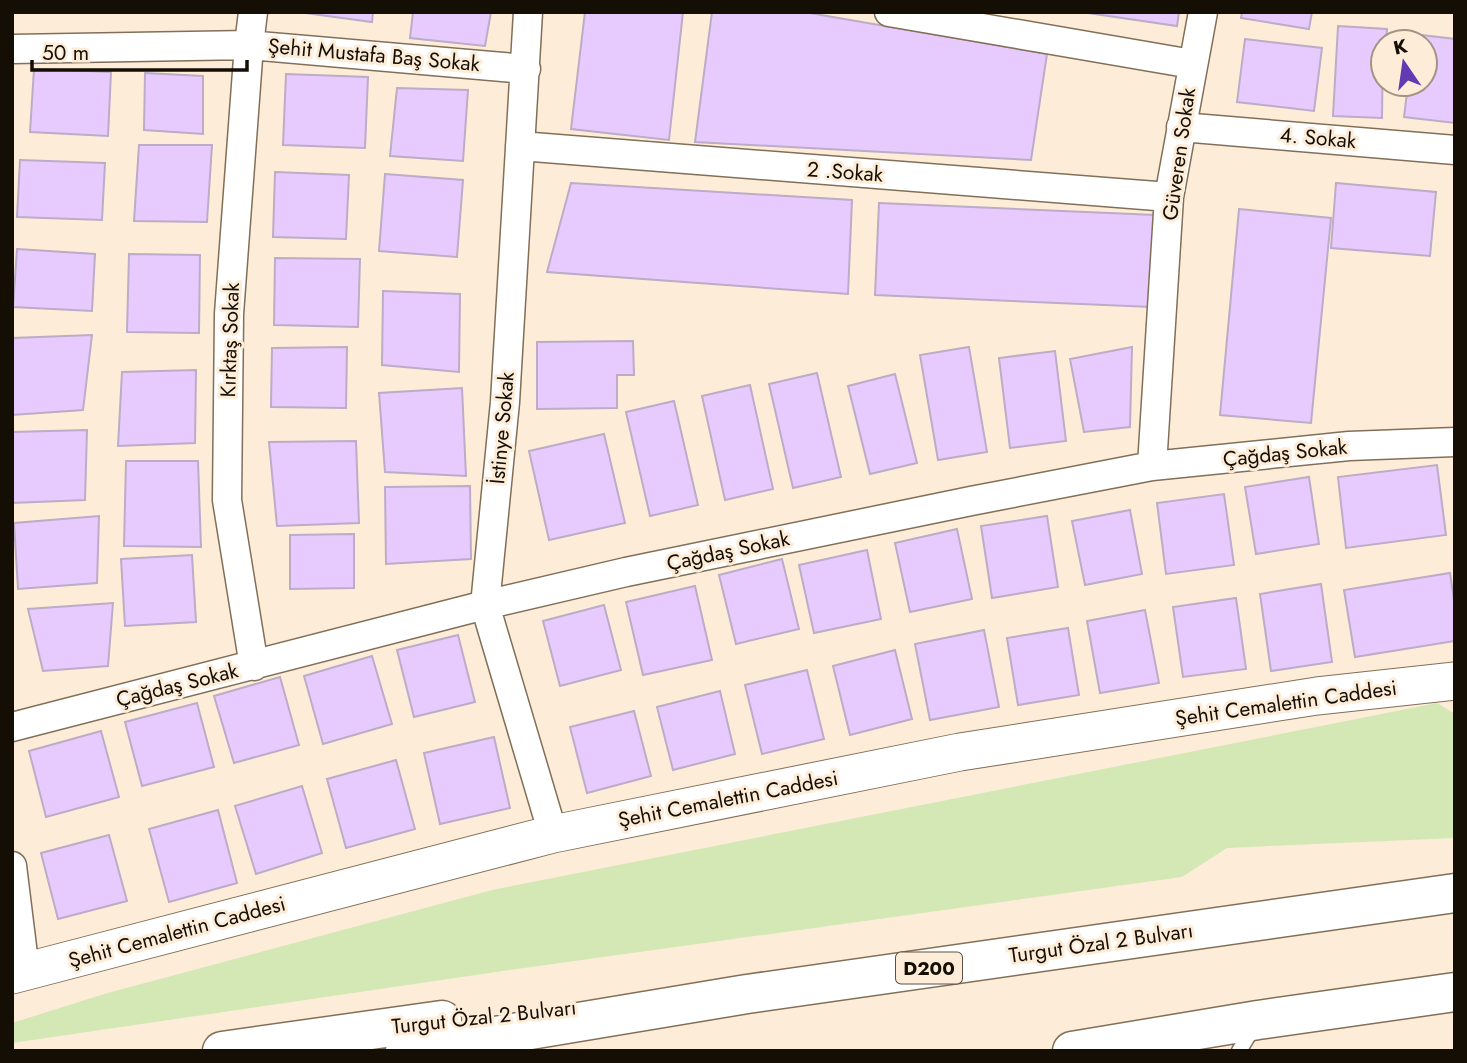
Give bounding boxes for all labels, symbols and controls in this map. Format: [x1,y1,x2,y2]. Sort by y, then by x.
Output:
scale bar [32,28,247,72]
north arrow [1369,28,1439,98]
street label: Şehit Mustafa Baş Sokak [267,31,482,79]
text: K [1391,32,1410,62]
text: 50 m [42,38,89,68]
street label: Güveren Sokak [1155,85,1203,222]
street label: 4. Sokak [1279,120,1358,156]
street label: 2 .Sokak [806,154,885,190]
street label: Kırktaş Sokak [213,281,247,398]
street label: İstinye Sokak [482,370,522,485]
street label: Çağdaş Sokak [1221,431,1349,474]
street label: Çağdaş Sokak [664,523,793,579]
street label: Çağdaş Sokak [113,655,242,715]
street label: Şehit Cemalettin Caddesi [1173,673,1399,733]
street label: Şehit Cemalettin Caddesi [615,763,841,835]
street label: Şehit Cemalettin Caddesi [65,889,289,975]
street label: Turgut Özal 2 Bulvarı [1007,915,1195,971]
road number: D200 [896,952,962,984]
street label: Turgut Özal 2 Bulvarı [390,992,578,1042]

